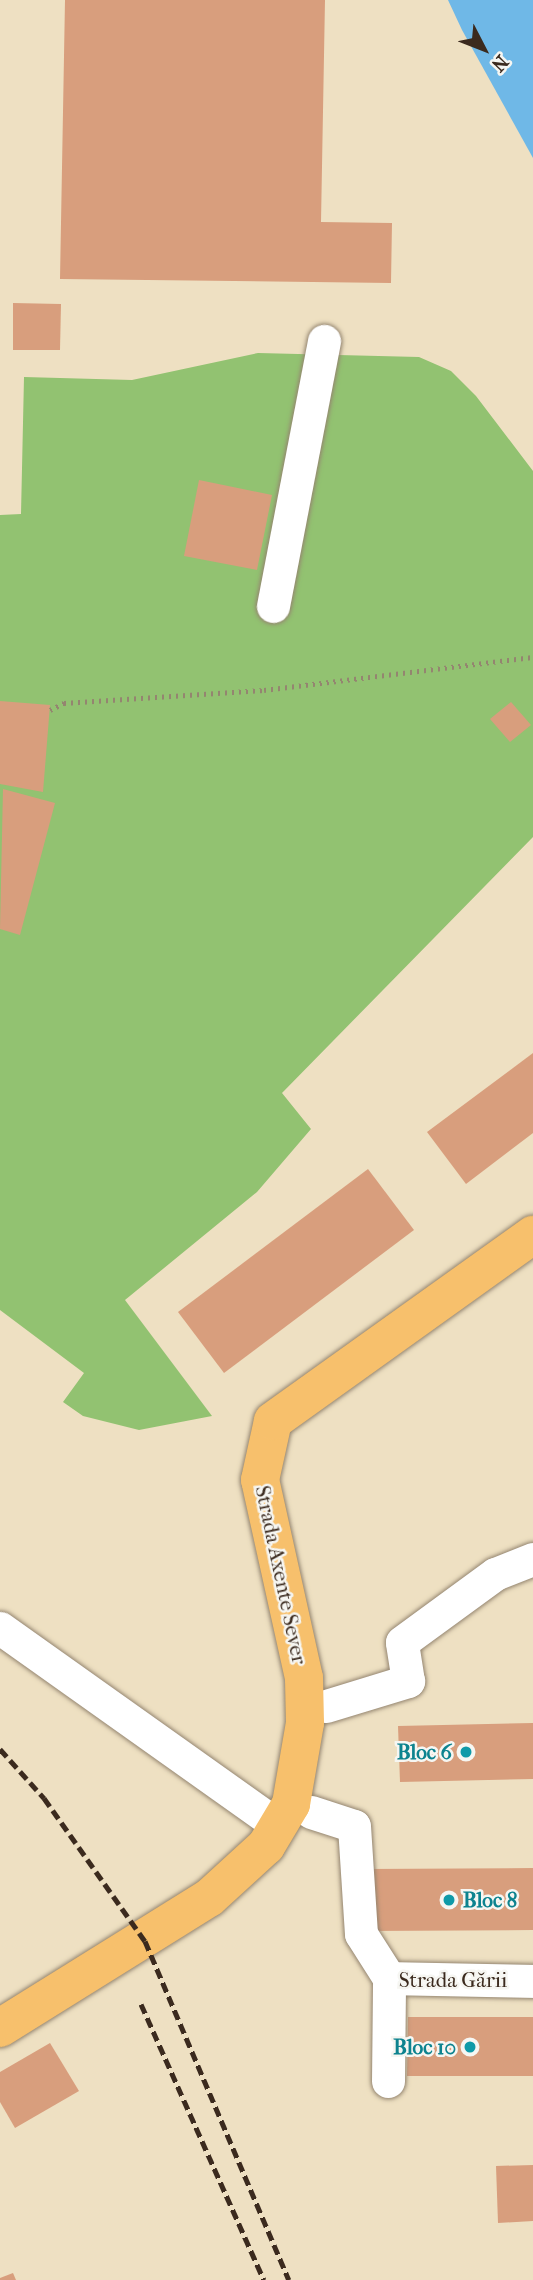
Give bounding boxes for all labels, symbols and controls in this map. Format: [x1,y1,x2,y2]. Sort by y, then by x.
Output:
north arrow [449,14,519,84]
text: N [487,50,513,76]
street label: Strada Axente Sever [250,1483,312,1667]
place label: Bloc 6 [397,1739,452,1765]
marker: Bloc 6 [458,1744,474,1760]
place label: Bloc 8 [463,1887,517,1913]
marker: Bloc 8 [441,1892,457,1908]
street label: Strada Gării [399,1967,507,1993]
place label: Bloc 10 [393,2034,456,2060]
marker: Bloc 10 [462,2039,478,2055]

